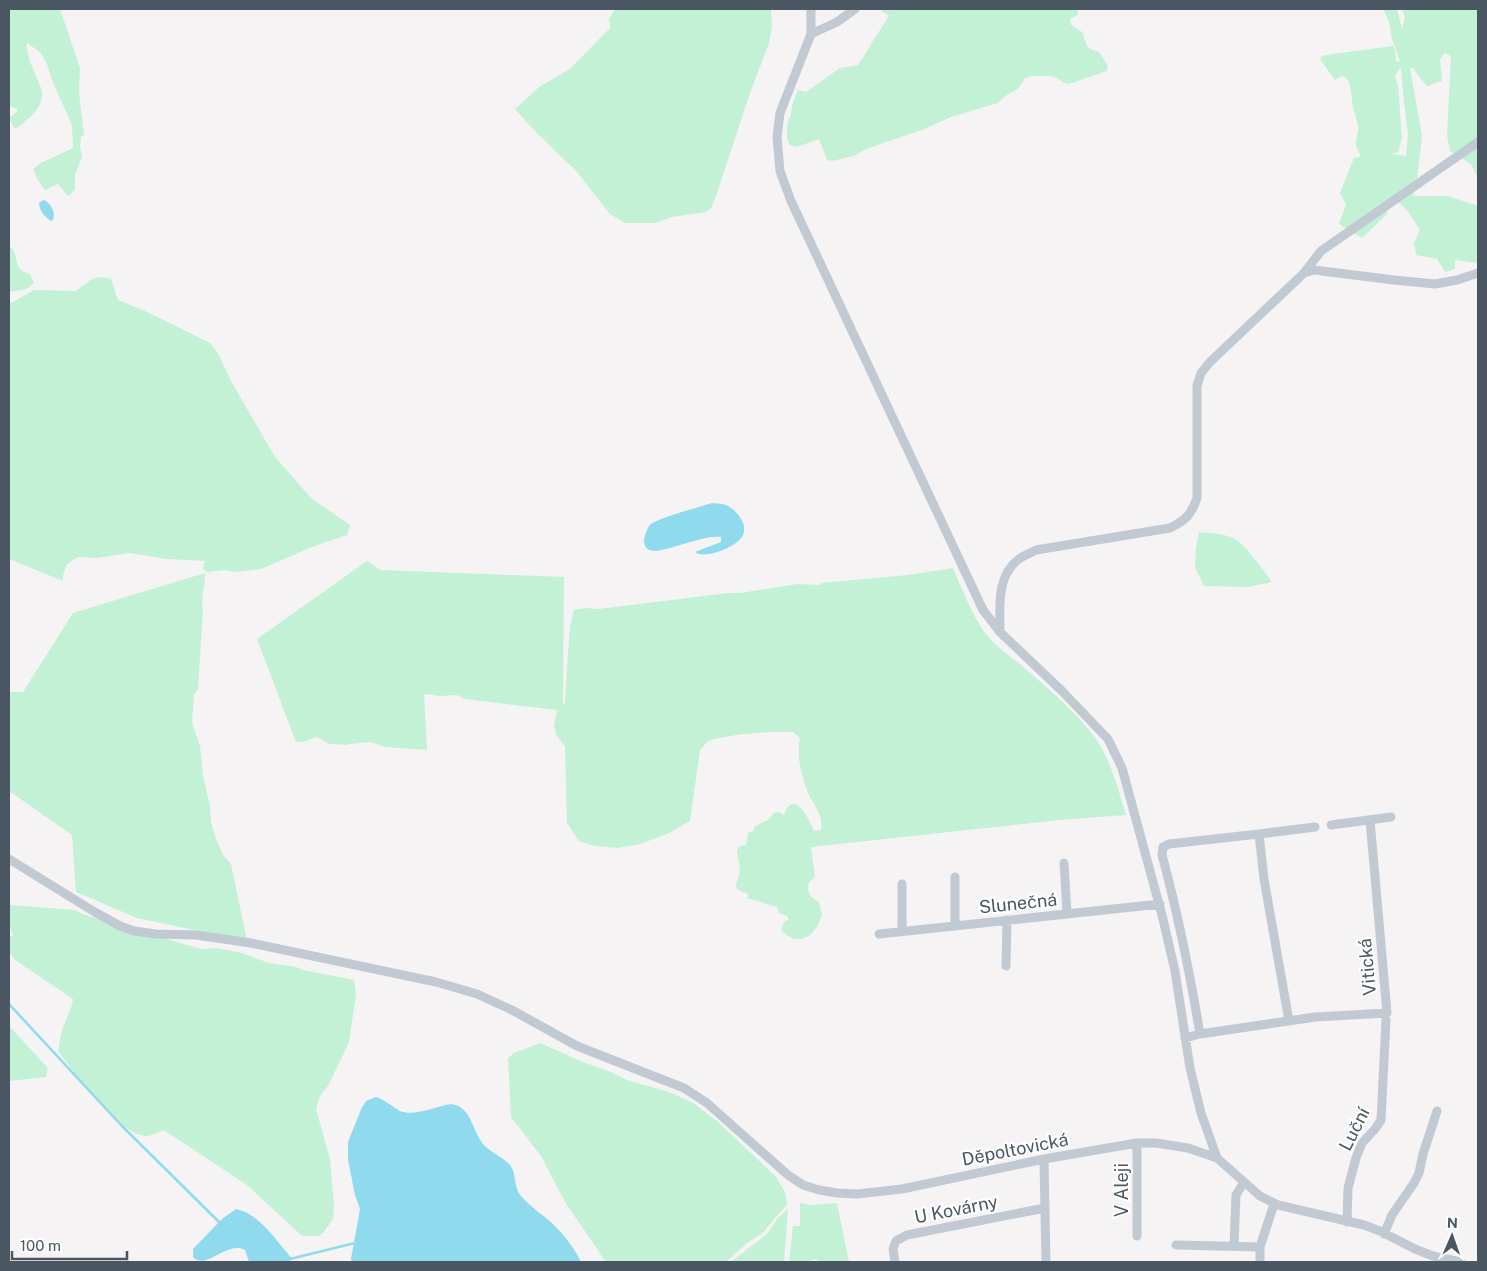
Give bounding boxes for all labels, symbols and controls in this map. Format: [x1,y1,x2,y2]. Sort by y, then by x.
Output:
street label: Slunečná [978,888,1058,918]
street label: Vitická [1354,937,1380,997]
street label: Luční [1334,1103,1374,1154]
street label: Děpoltovická [960,1128,1070,1170]
street label: V Aleji [1111,1163,1132,1217]
street label: U Kovárny [913,1191,1000,1227]
north arrow [1427,1211,1477,1261]
text: N [1447,1215,1458,1231]
scale bar [12,1228,128,1260]
text: 100 m [20,1237,61,1254]

